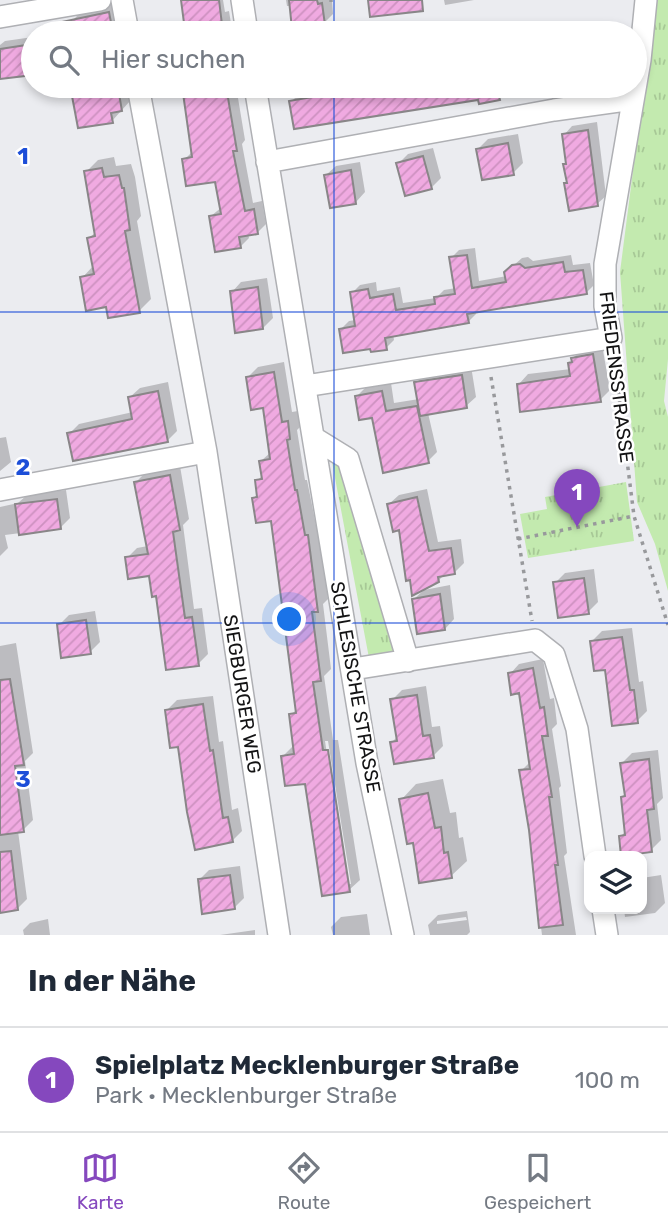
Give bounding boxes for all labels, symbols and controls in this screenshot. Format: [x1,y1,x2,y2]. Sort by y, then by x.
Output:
search box [21,21,647,98]
icon: search [45,41,83,79]
text: Hier suchen [101,44,246,75]
text: 1 [17,142,29,170]
street label: FRIEDENSSTRASSE [595,290,638,464]
text: 2 [16,453,30,481]
pin: 1 [554,469,600,527]
street label: SCHLESISCHE STRASSE [326,580,385,795]
your location [272,602,306,636]
street label: SIEGBURGER WEG [219,613,266,775]
text: 3 [15,765,31,793]
map controls [584,851,647,914]
button: layers [584,851,647,914]
text: In der Nähe [28,963,196,999]
text: Spielplatz Mecklenburger Straße [95,1050,519,1081]
text: 1 [45,1066,57,1094]
text: 100 m [575,1066,640,1094]
text: Park · Mecklenburger Straße [95,1081,397,1109]
tab: Karte [77,1149,124,1214]
tab: Route [278,1149,330,1214]
tab: Gespeichert [484,1149,591,1214]

